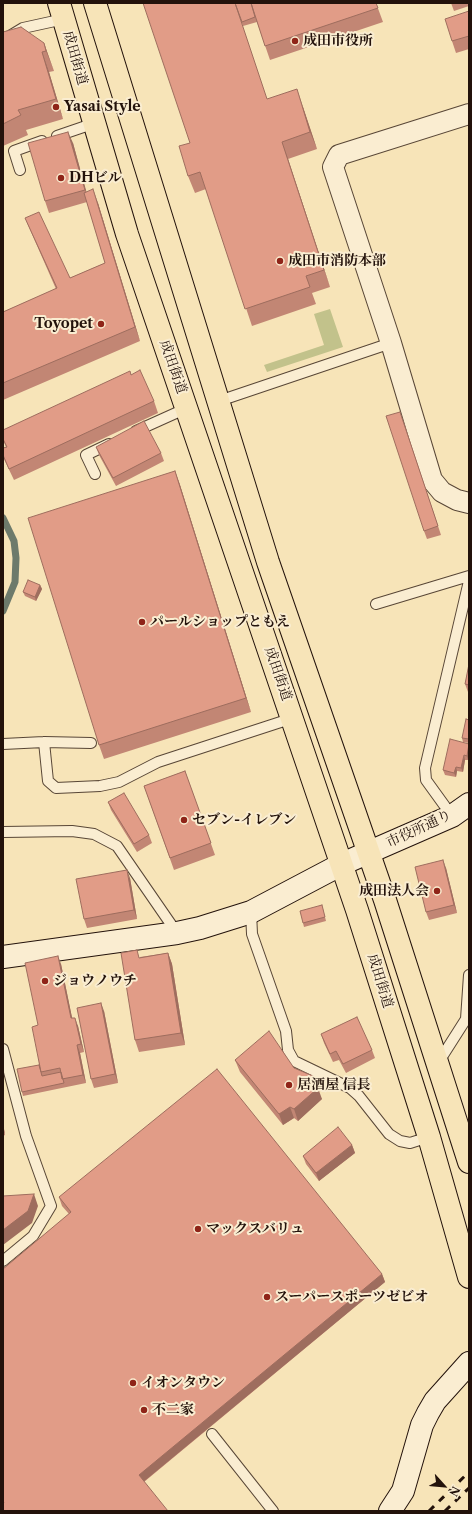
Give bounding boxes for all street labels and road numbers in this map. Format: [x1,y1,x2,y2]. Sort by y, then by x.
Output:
street label: 成田街道 [59,29,91,87]
street label: 成田街道 [156,338,190,396]
street label: 成田街道 [261,645,295,703]
street label: 市役所通り [384,807,454,851]
street label: 成田街道 [364,952,396,1010]

